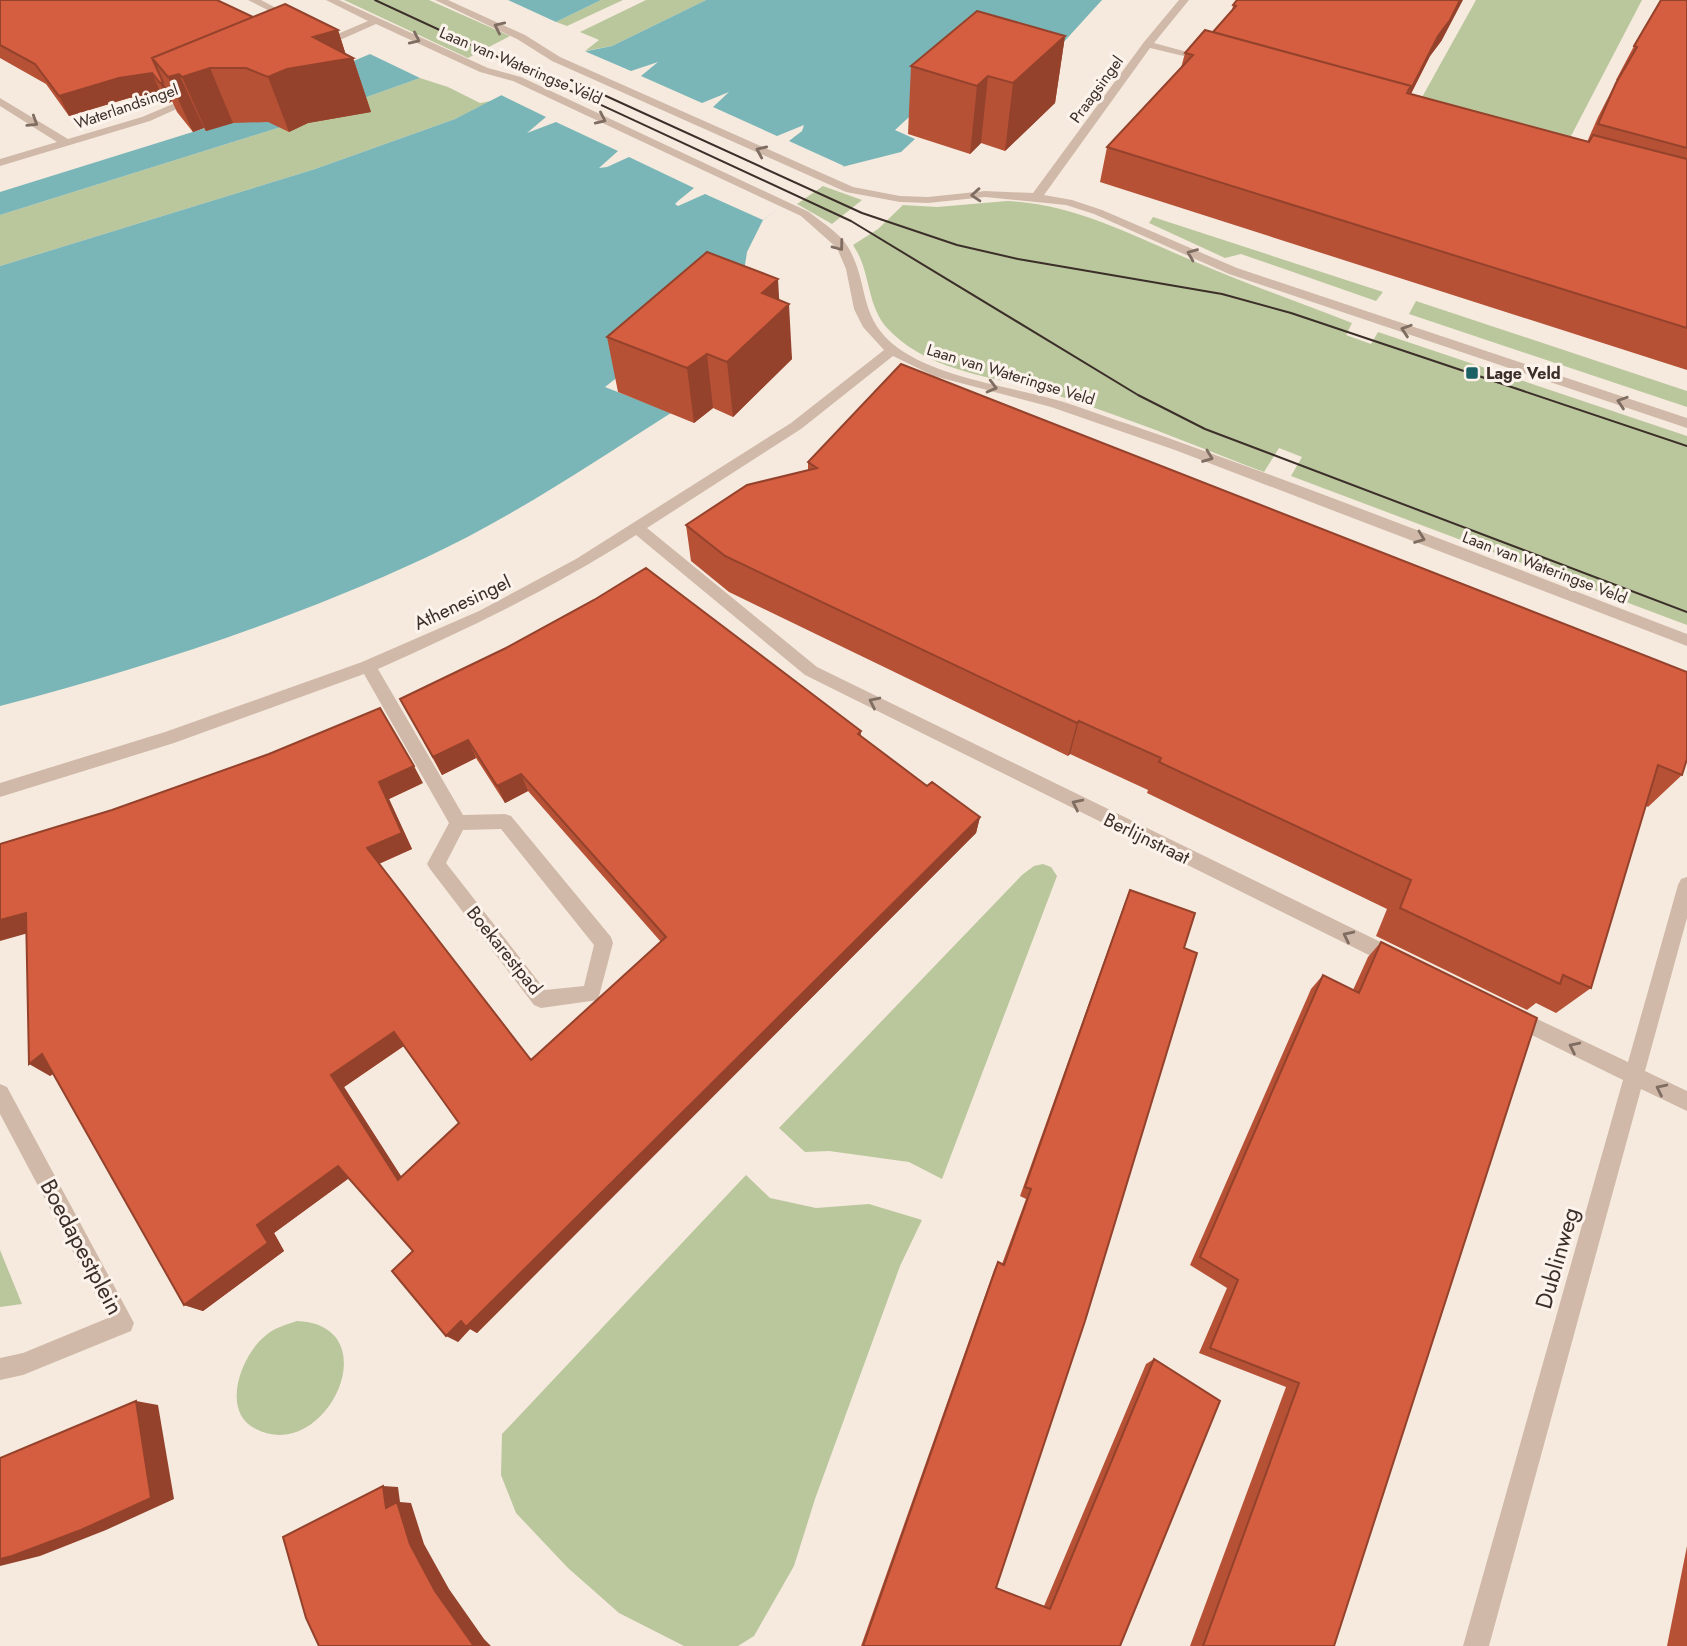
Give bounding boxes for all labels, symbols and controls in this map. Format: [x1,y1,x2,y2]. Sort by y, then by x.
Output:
street label: Laan van Wateringse Veld [436,21,606,110]
one-way arrow [494,21,506,35]
one-way arrow [408,30,420,44]
street label: Praagsingel [1064,51,1129,128]
street label: Waterlandsingel [71,78,181,135]
one-way arrow [594,110,607,124]
one-way arrow [25,114,38,127]
one-way arrow [755,145,768,159]
one-way arrow [970,187,981,202]
one-way arrow [830,238,843,250]
one-way arrow [1186,249,1198,263]
one-way arrow [1401,324,1413,338]
street label: Laan van Wateringse Veld [924,338,1098,411]
place label: Lage Veld [1486,362,1561,385]
marker: Lage Veld [1464,365,1480,381]
one-way arrow [985,379,997,393]
one-way arrow [1617,395,1629,410]
one-way arrow [1201,449,1213,463]
street label: Laan van Wateringse Veld [1459,525,1631,610]
one-way arrow [1414,530,1426,544]
street label: Athenesingel [409,568,515,637]
one-way arrow [869,697,881,711]
one-way arrow [1072,798,1084,812]
street label: Berlijnstraat [1099,806,1195,871]
street label: Boekarestpad [460,900,549,1001]
one-way arrow [1343,930,1355,944]
one-way arrow [1569,1041,1581,1055]
one-way arrow [1656,1083,1668,1097]
street label: Boedapestplein [32,1173,132,1321]
street label: Dublinweg [1526,1203,1588,1313]

